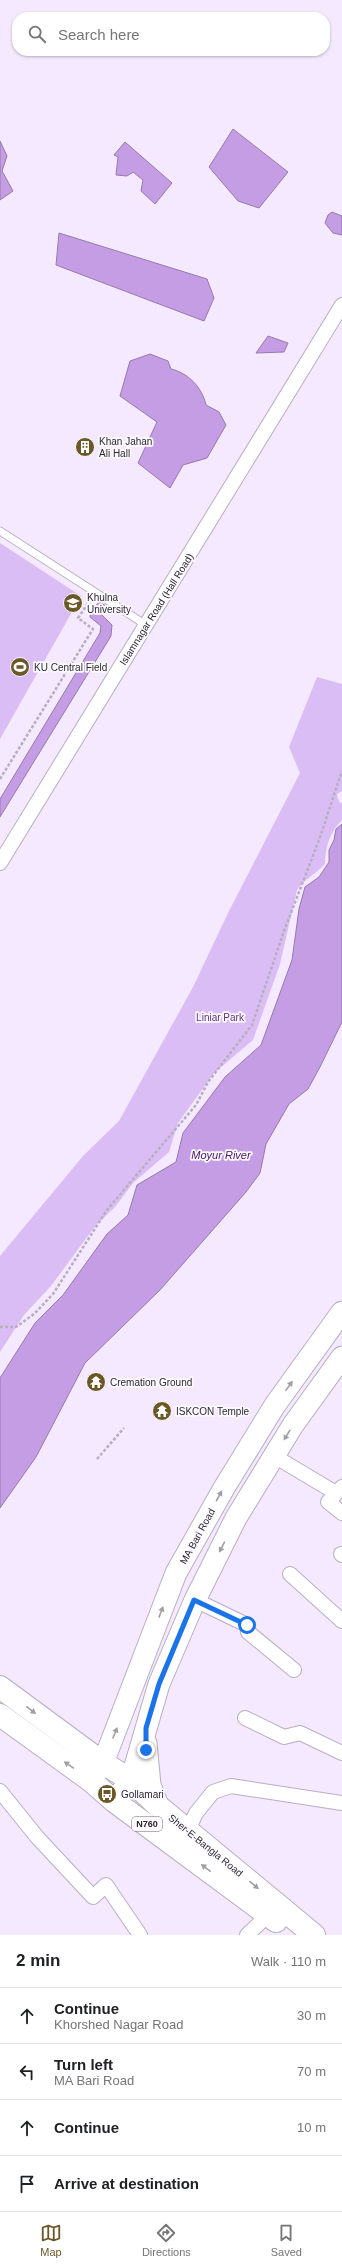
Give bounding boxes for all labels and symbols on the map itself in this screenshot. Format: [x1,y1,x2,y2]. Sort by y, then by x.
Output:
building icon: Khan Jahan Ali Hall [74,436,96,458]
place label: Khan Jahan Ali Hall [99,436,152,459]
street label: Islamnagar Road (Hall Road) [117,551,195,667]
school or university icon: Khulna University [62,592,84,614]
place label: Khulna University [87,592,131,615]
sports icon: KU Central Field [9,656,31,678]
place label: KU Central Field [34,662,107,673]
park label: Liniar Park [196,1012,245,1023]
water label: Moyur River [191,1149,252,1161]
temple icon: Cremation Ground [85,1371,107,1393]
place label: Cremation Ground [110,1377,192,1388]
one-way arrow [285,1381,293,1392]
temple icon: ISKCON Temple [151,1400,173,1422]
place label: ISKCON Temple [176,1406,250,1417]
one-way arrow [283,1430,291,1440]
one-way arrow [216,1490,223,1502]
street label: MA Bari Road [178,1507,217,1566]
one-way arrow [219,1541,225,1553]
one-way arrow [158,1605,164,1617]
route start [238,1616,256,1634]
one-way arrow [26,1706,37,1715]
one-way arrow [112,1727,118,1739]
route end [137,1741,155,1759]
one-way arrow [63,1761,74,1769]
bus stop icon: Gollamari [96,1783,118,1805]
place label: Gollamari [121,1789,164,1800]
street label: Sher-E-Bangla Road [166,1812,245,1879]
road number: N760 [132,1817,162,1831]
one-way arrow [200,1864,211,1872]
one-way arrow [249,1881,260,1890]

